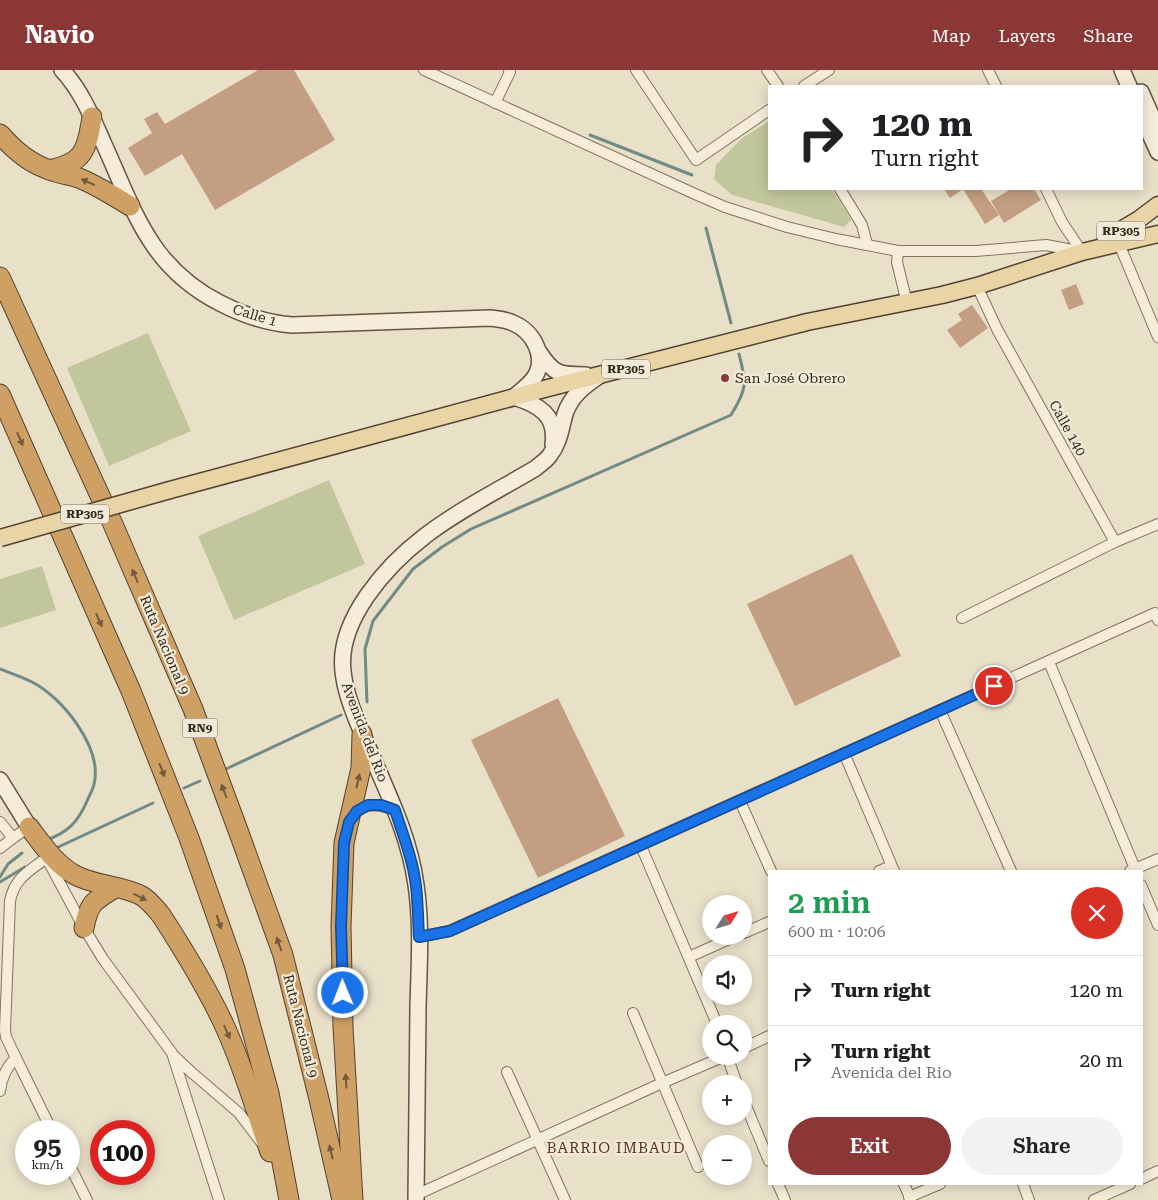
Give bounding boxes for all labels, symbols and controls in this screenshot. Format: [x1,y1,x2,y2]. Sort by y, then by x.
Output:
text: Navio [25,21,94,49]
text: Map [932,25,971,46]
text: Layers [999,25,1055,46]
text: Share [1083,25,1133,46]
text: 120 m [871,104,972,145]
icon: right [788,105,853,170]
text: Turn right [871,146,979,171]
one-way arrow [81,178,95,186]
road number: RP305 [1097,222,1145,240]
street label: Calle 1 [231,301,279,329]
road number: RP305 [602,360,650,378]
place label: San José Obrero [735,370,846,386]
marker: San José Obrero [719,372,731,384]
street label: Calle 140 [1046,397,1090,459]
one-way arrow [16,432,24,446]
road number: RP305 [61,504,109,524]
one-way arrow [131,569,139,583]
street label: Ruta Nacional 9 [137,593,193,697]
one-way arrow [96,613,104,627]
pin [973,665,1015,707]
icon: arrive [980,672,1008,700]
street label: Avenida del Rio [339,680,391,784]
road number: RN9 [182,718,218,738]
one-way arrow [159,762,166,777]
one-way arrow [354,773,362,788]
one-way arrow [219,784,227,798]
text: 2 min [788,885,871,920]
button: close [1071,887,1123,939]
one-way arrow [133,893,148,901]
north arrow [702,895,752,945]
map controls [702,895,752,1185]
one-way arrow [215,915,223,930]
text: 600 m · 10:06 [788,922,886,941]
one-way arrow [275,936,283,951]
button: sound [702,955,752,1005]
position arrow [316,966,368,1018]
street label: Ruta Nacional 9 [280,973,322,1080]
icon: right [788,977,816,1005]
text: Turn right [831,979,931,1002]
text: 120 m [1069,979,1123,1002]
button: search [702,1015,752,1065]
one-way arrow [223,1025,231,1039]
text: Turn right [831,1040,931,1063]
icon: right [788,1047,816,1075]
text: 20 m [1080,1049,1123,1072]
text: Avenida del Rio [831,1063,952,1082]
one-way arrow [342,1073,350,1089]
button: + [702,1075,752,1125]
button: Exit [788,1117,951,1175]
button: Share [961,1117,1123,1175]
speed limit sign: 100 [90,1120,155,1185]
text: 95 [33,1132,62,1161]
button: − [702,1135,752,1185]
district label: BARRIO IMBAUD [546,1139,686,1157]
one-way arrow [327,1145,335,1160]
text: km/h [31,1158,64,1172]

